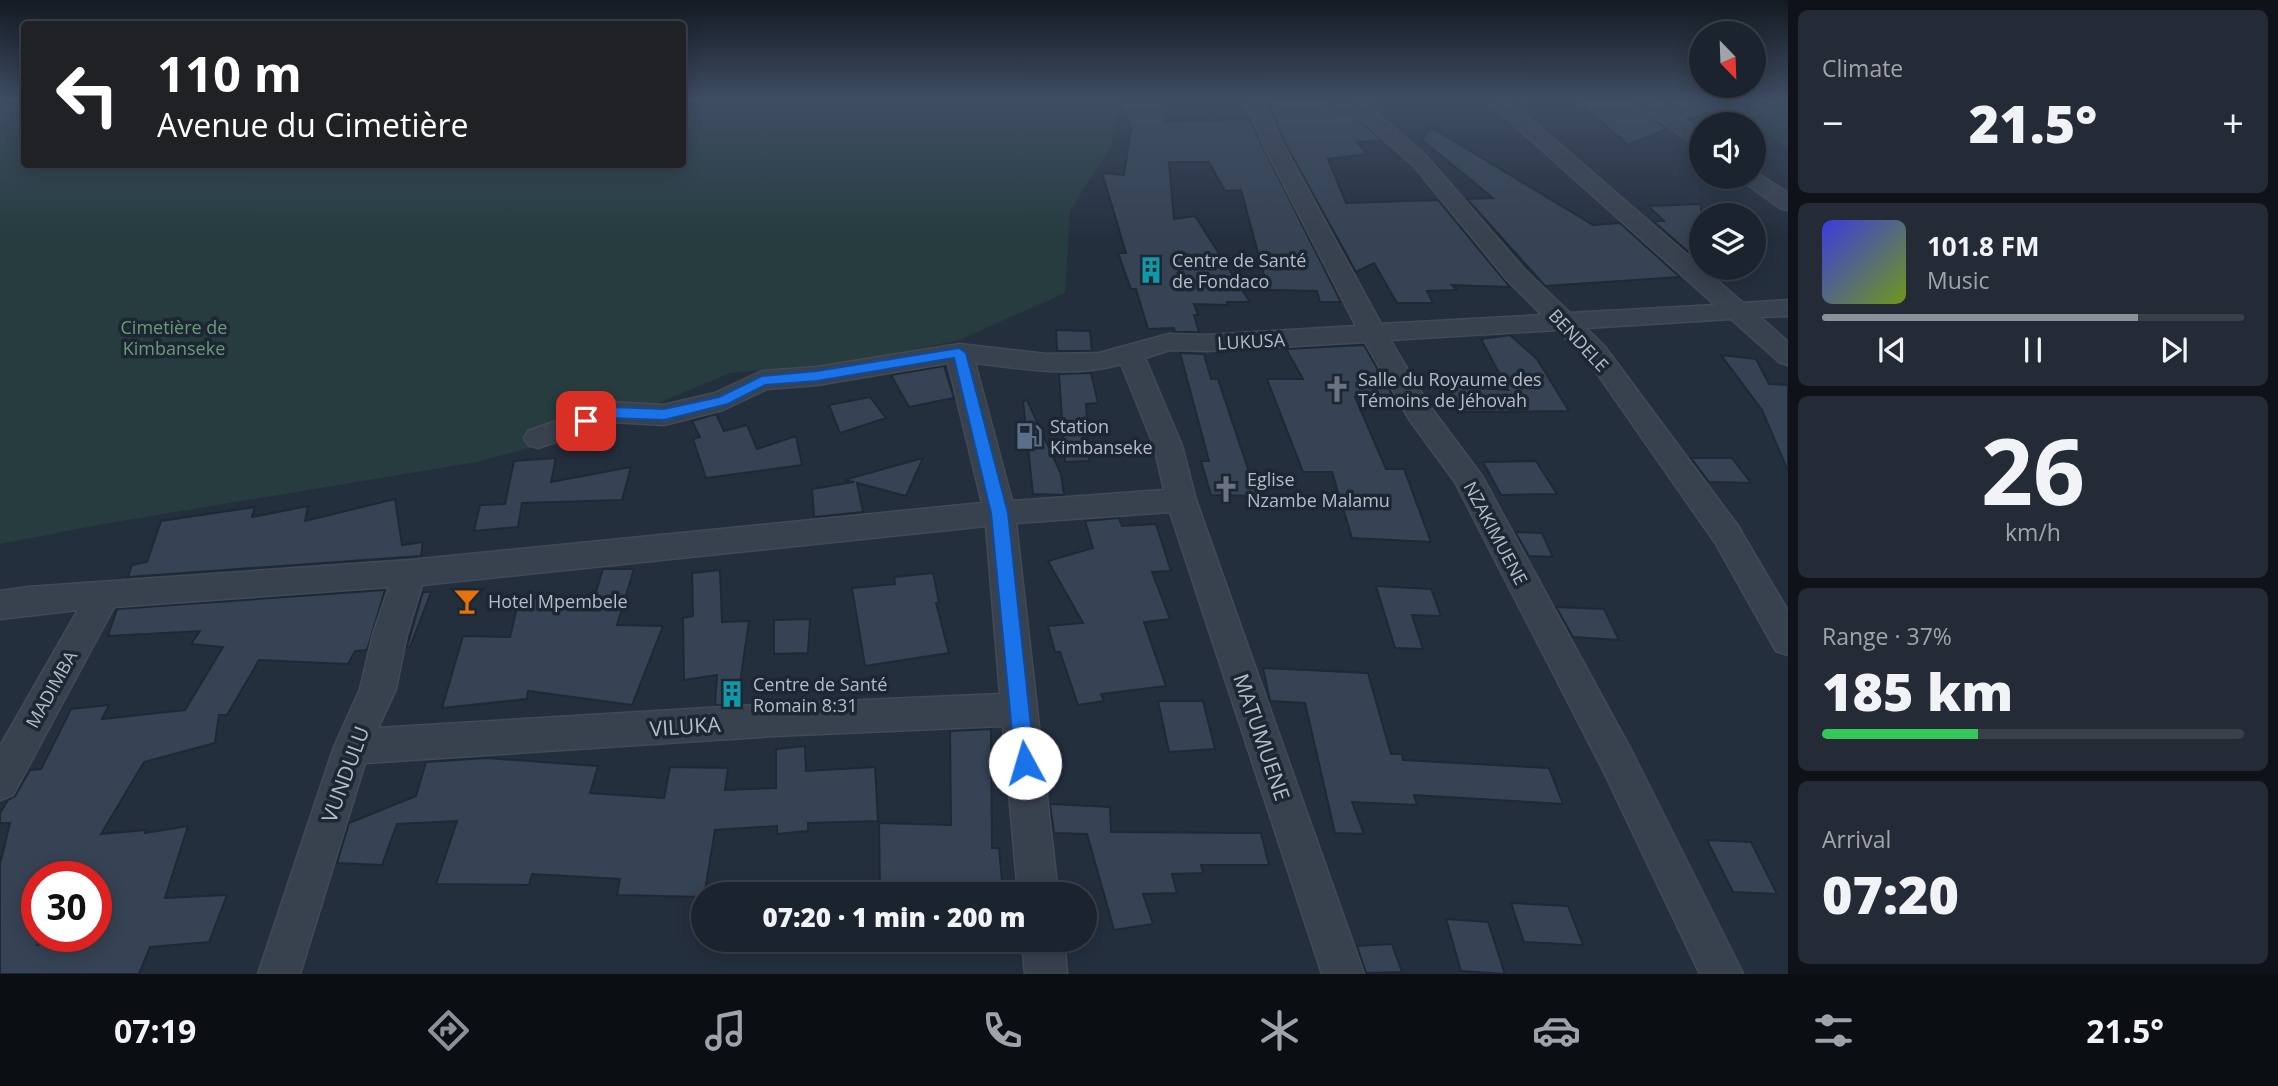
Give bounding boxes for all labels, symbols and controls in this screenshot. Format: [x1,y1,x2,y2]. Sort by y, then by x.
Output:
north arrow [1689,21,1766,98]
map controls [1689,21,1766,280]
text: 110 m [157,40,302,106]
icon: left [42,49,133,140]
text: Climate [1822,52,1903,84]
text: 21.5° [1969,87,2097,158]
text: − [1822,96,1844,148]
text: + [2222,96,2244,148]
text: Avenue du Cimetière [157,103,469,146]
button: sound [1689,112,1766,189]
button: layers [1689,203,1766,280]
text: 101.8 FM [1927,228,2039,264]
place label: Centre de Santé de Fondaco [1172,248,1306,293]
building icon: Centre de Santé de Fondaco [1136,255,1166,285]
text: Music [1927,264,1990,296]
street label: BENDELE [1544,303,1614,377]
park label: Cimetière de Kimbanseke [121,315,227,360]
street label: LUKUSA [1216,327,1286,355]
icon: previous [1873,331,1911,369]
icon: pause [2014,331,2052,369]
icon: next [2155,331,2193,369]
place label: Salle du Royaume des Témoins de Jéhovah [1358,367,1542,412]
church icon: Salle du Royaume des Témoins de Jéhovah [1322,374,1352,404]
pin [556,391,616,451]
icon: arrive [567,402,605,440]
text: 26 [1981,408,2085,532]
place label: Station Kimbanseke [1050,414,1153,459]
fuel station icon: Station Kimbanseke [1014,421,1044,451]
place label: Eglise Nzambe Malamu [1247,467,1390,512]
church icon: Eglise Nzambe Malamu [1211,474,1241,504]
street label: NZAKIMUENE [1459,477,1533,589]
text: km/h [2005,516,2061,548]
bar icon: Hotel Mpembele [452,586,482,616]
place label: Hotel Mpembele [488,589,628,613]
text: Range · 37% [1822,620,1952,652]
street label: MADIMBA [20,646,82,732]
text: 185 km [1822,655,2013,726]
street label: MATUMUENE [1227,670,1297,804]
place label: Centre de Santé Romain 8:31 [753,672,887,717]
building icon: Centre de Santé Romain 8:31 [717,679,747,709]
street label: VILUKA [649,710,722,742]
street label: VUNDULU [315,722,375,826]
position arrow [988,726,1062,800]
text: Arrival [1822,823,1891,855]
text: 07:20 [1822,858,1959,929]
speed limit sign: 30 [21,861,112,952]
text: 07:20 · 1 min · 200 m [763,899,1025,935]
icon: directions [424,1006,473,1055]
icon: music [701,1006,750,1055]
icon: phone [978,1006,1027,1055]
icon: climate [1255,1006,1304,1055]
icon: car [1532,1006,1581,1055]
icon: filters [1809,1006,1858,1055]
text: 07:19 [114,1009,196,1052]
text: 21.5° [2086,1009,2164,1052]

